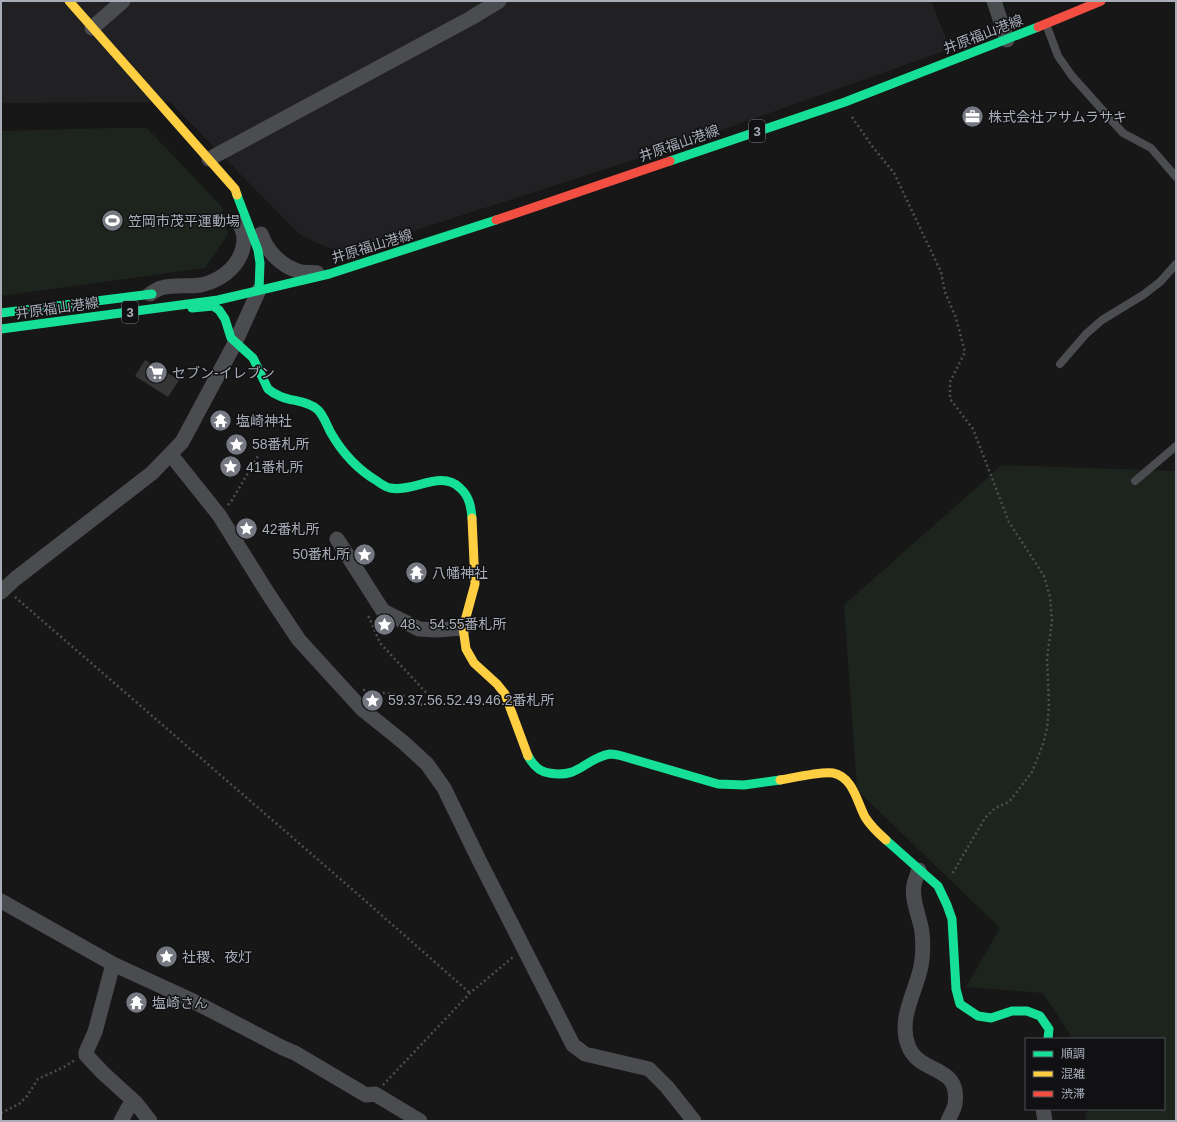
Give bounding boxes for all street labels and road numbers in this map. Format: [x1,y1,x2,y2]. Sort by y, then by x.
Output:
street label: 井原福山港線 [941,11,1025,57]
road number: 3 [749,120,765,142]
street label: 井原福山港線 [637,122,721,164]
street label: 井原福山港線 [329,226,415,266]
street label: 井原福山港線 [14,294,100,322]
road number: 3 [122,301,138,323]

